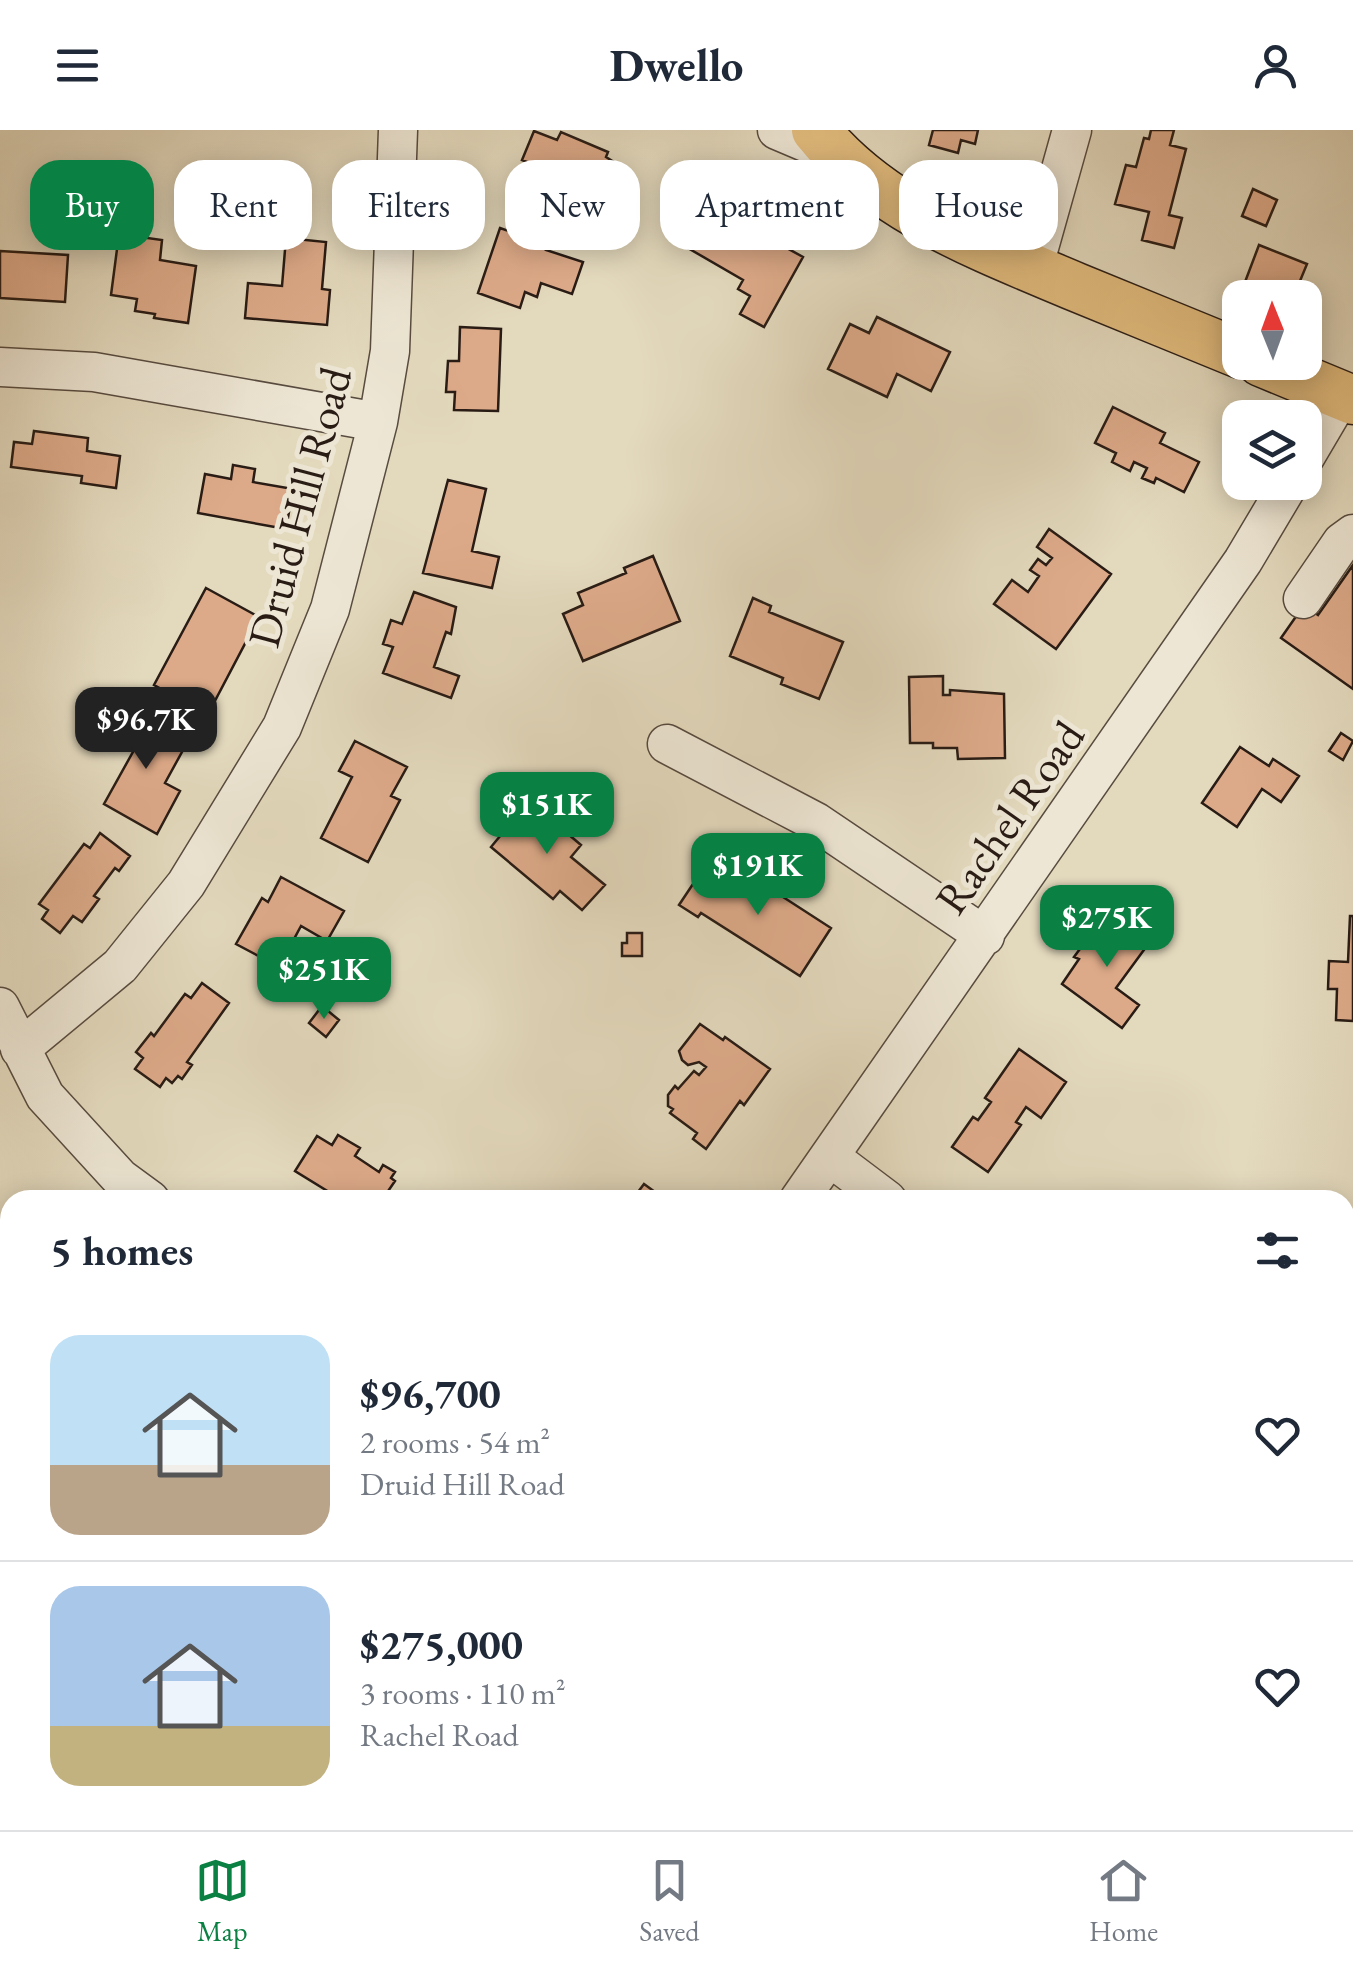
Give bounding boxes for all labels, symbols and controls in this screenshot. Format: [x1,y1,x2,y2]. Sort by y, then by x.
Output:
text: Dwello [610,36,743,94]
icon: menu [50,38,105,93]
icon: person [1248,38,1303,93]
chip: Buy [30,160,154,250]
chip: Rent [174,160,312,250]
chip: Filters [332,160,485,250]
chip: New [505,160,640,250]
chip: Apartment [660,160,879,250]
chip: House [899,160,1058,250]
north arrow [1222,280,1322,380]
map controls [1222,280,1322,500]
street label: Druid Hill Road [234,360,364,653]
button: layers [1222,400,1322,500]
pin: $96.7K [65,687,227,772]
text: $96.7K [97,698,195,740]
street label: Rachel Road [921,709,1097,925]
pin: $151K [477,772,617,857]
text: $151K [502,783,592,825]
pin: $191K [688,833,828,918]
text: $191K [713,844,803,886]
pin: $275K [1037,885,1177,970]
text: $275K [1062,896,1152,938]
pin: $251K [254,937,394,1022]
text: $251K [279,948,369,990]
text: 5 homes [50,1223,193,1278]
icon: filters [1250,1223,1305,1278]
text: $96,700 [360,1366,501,1421]
icon: home [130,1375,250,1495]
icon: heart [1250,1408,1305,1463]
text: 2 rooms · 54 m² [360,1421,550,1463]
text: Druid Hill Road [360,1463,565,1505]
text: $275,000 [360,1617,523,1672]
icon: home [130,1626,250,1746]
icon: heart [1250,1659,1305,1714]
text: 3 rooms · 110 m² [360,1672,566,1714]
text: Rachel Road [360,1714,519,1756]
tab: Map [195,1853,250,1949]
tab: Saved [639,1853,699,1949]
tab: Home [1089,1853,1158,1949]

